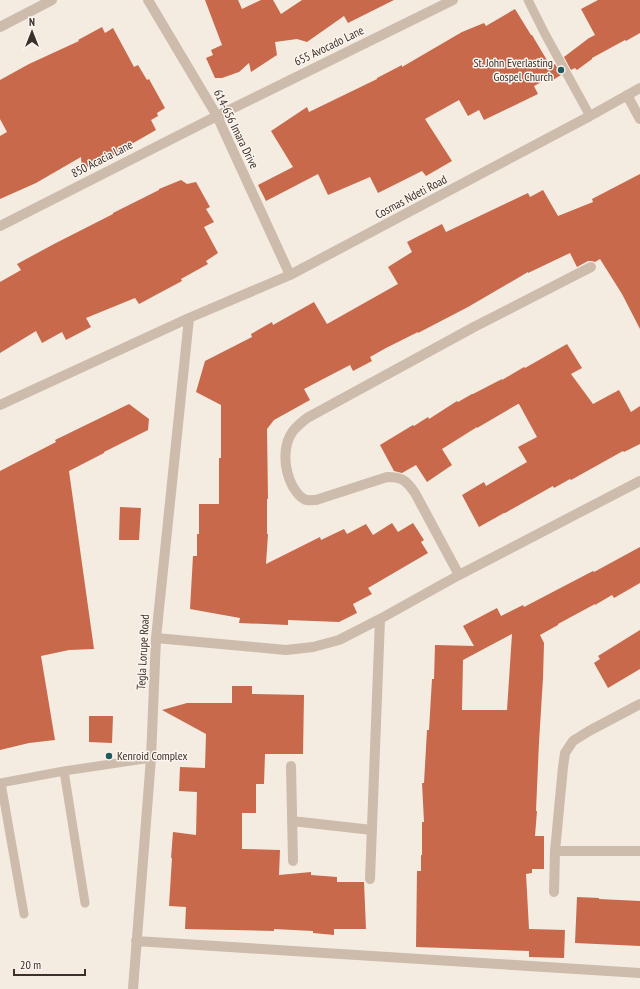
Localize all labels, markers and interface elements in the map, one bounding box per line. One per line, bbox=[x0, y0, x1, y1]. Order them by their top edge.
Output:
north arrow bbox=[12, 12, 52, 52]
text: N bbox=[29, 15, 35, 29]
street label: 655 Avocado Lane bbox=[292, 22, 366, 69]
place label: St. John Everlasting Gospel Church bbox=[473, 55, 553, 84]
marker: St. John Everlasting Gospel Church bbox=[556, 65, 566, 75]
street label: 614-656 Imara Drive bbox=[211, 87, 262, 171]
street label: 850 Acacia Lane bbox=[68, 137, 135, 180]
street label: Cosmas Ndeti Road bbox=[372, 171, 449, 222]
street label: Tegla Lorupe Road bbox=[133, 614, 152, 690]
place label: Kenroid Complex bbox=[117, 748, 187, 763]
marker: Kenroid Complex bbox=[104, 751, 114, 761]
scale bar bbox=[14, 951, 85, 977]
text: 20 m bbox=[20, 957, 41, 972]

